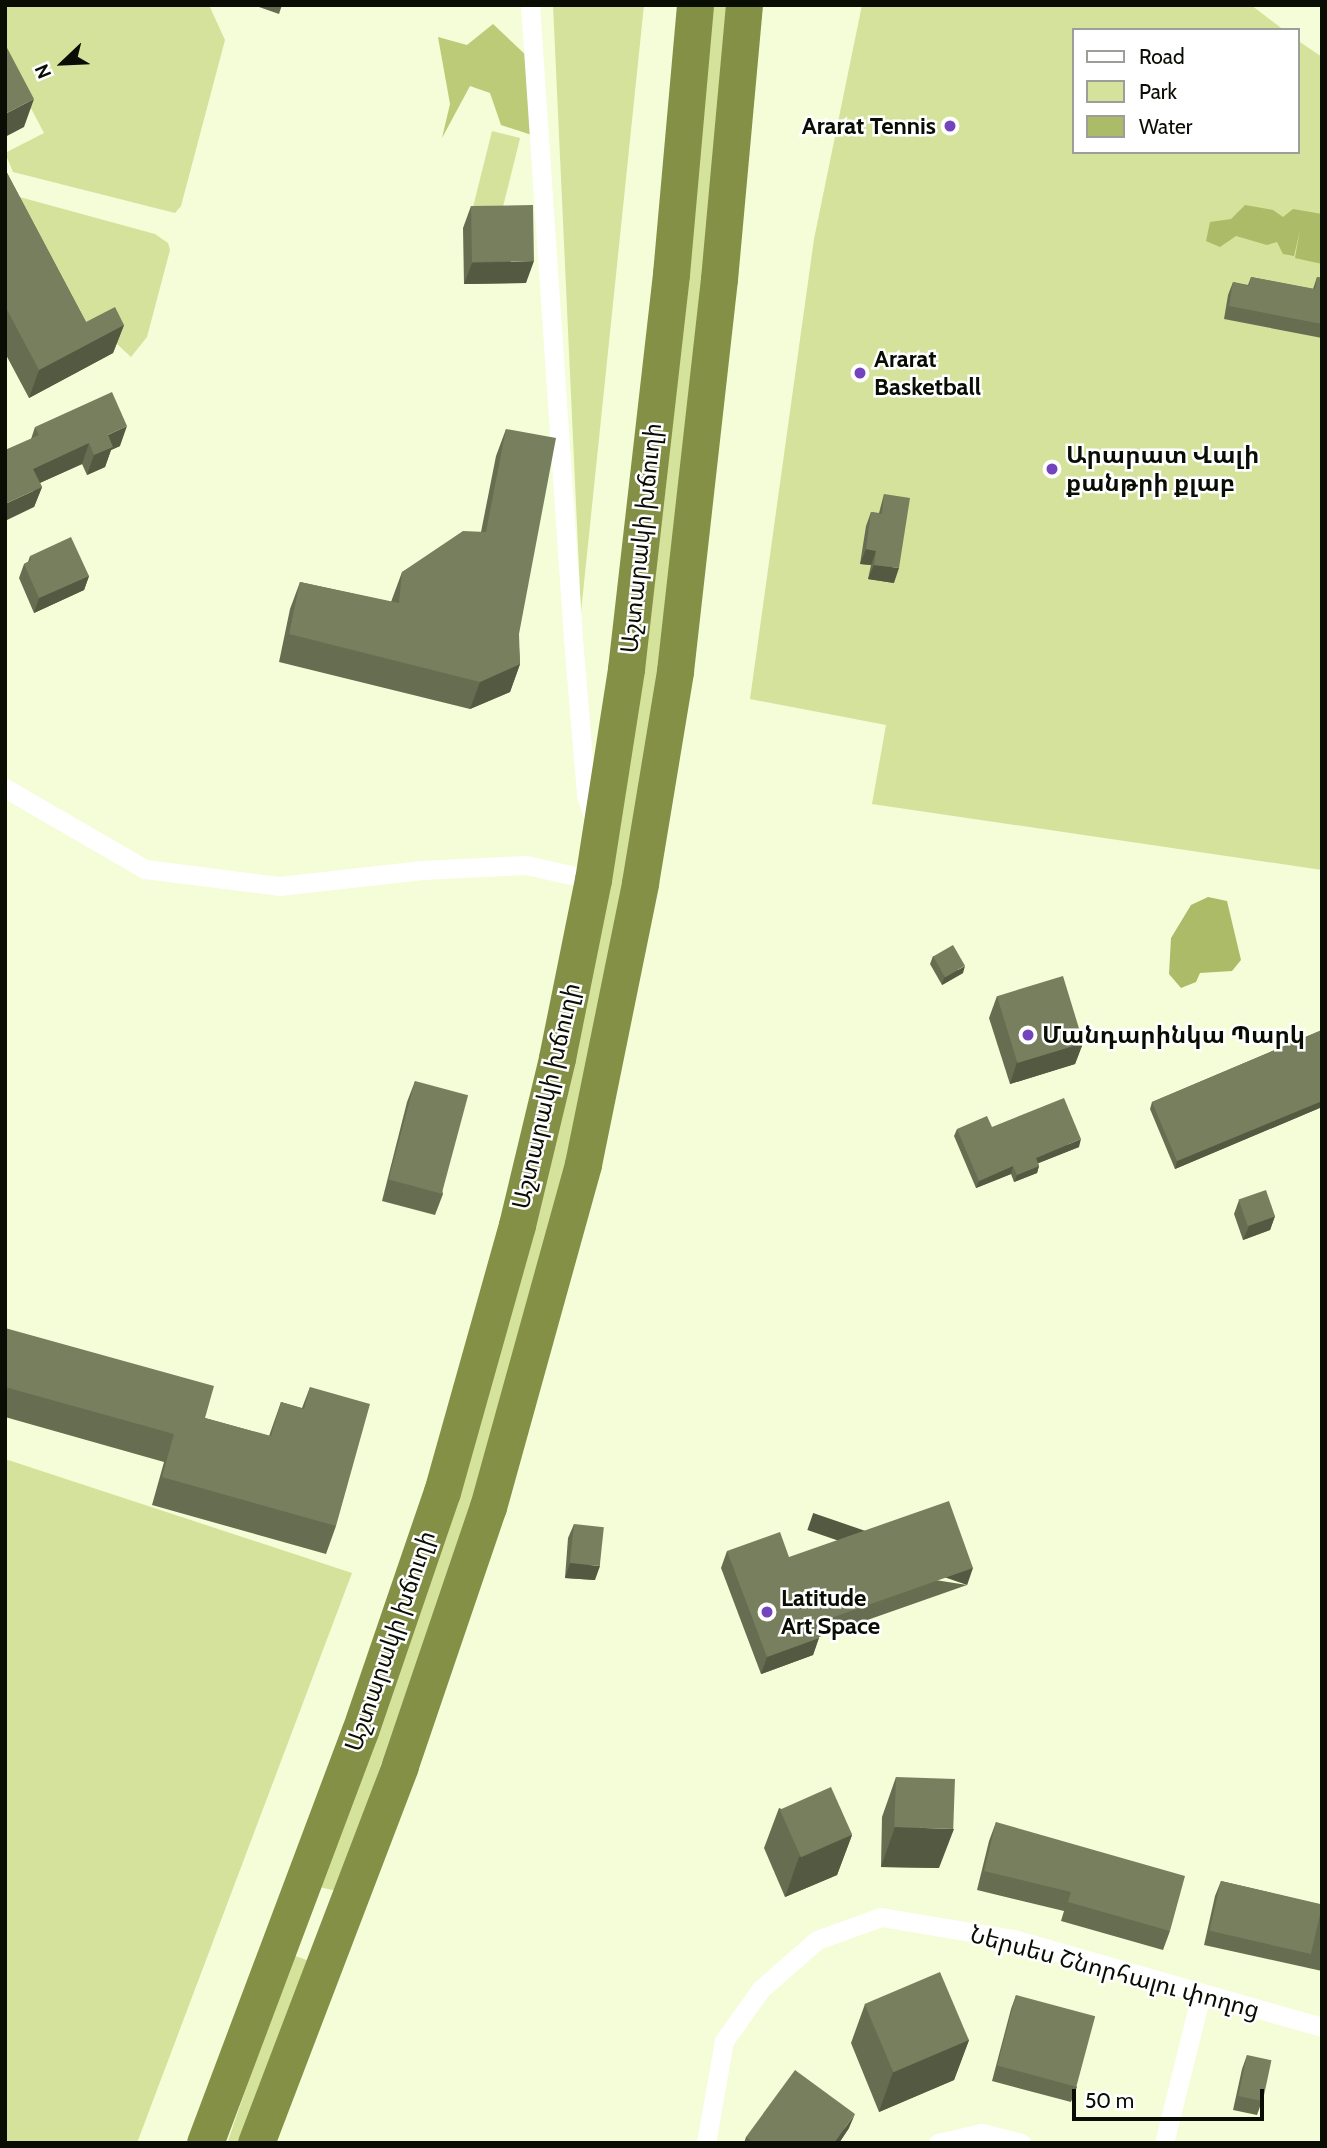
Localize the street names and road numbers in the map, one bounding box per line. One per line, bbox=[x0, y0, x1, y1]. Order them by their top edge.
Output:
street label: Աշտարակի խճուղի bbox=[615, 421, 667, 655]
street label: Աշտարակի խճուղի bbox=[506, 980, 586, 1212]
street label: Աշտարակի խճուղի bbox=[339, 1527, 441, 1755]
street label: Ներսես Շնորհալու փողոց bbox=[967, 1919, 1263, 2025]

